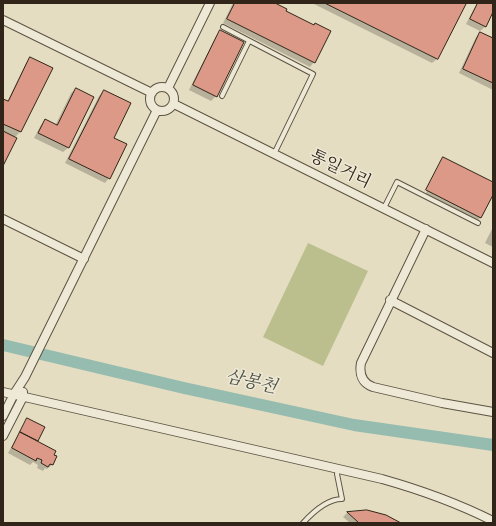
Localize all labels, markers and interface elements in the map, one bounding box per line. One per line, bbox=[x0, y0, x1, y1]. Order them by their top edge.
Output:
street label: 통일거리 bbox=[306, 146, 374, 194]
water label: 삼봉천 bbox=[223, 367, 279, 399]

